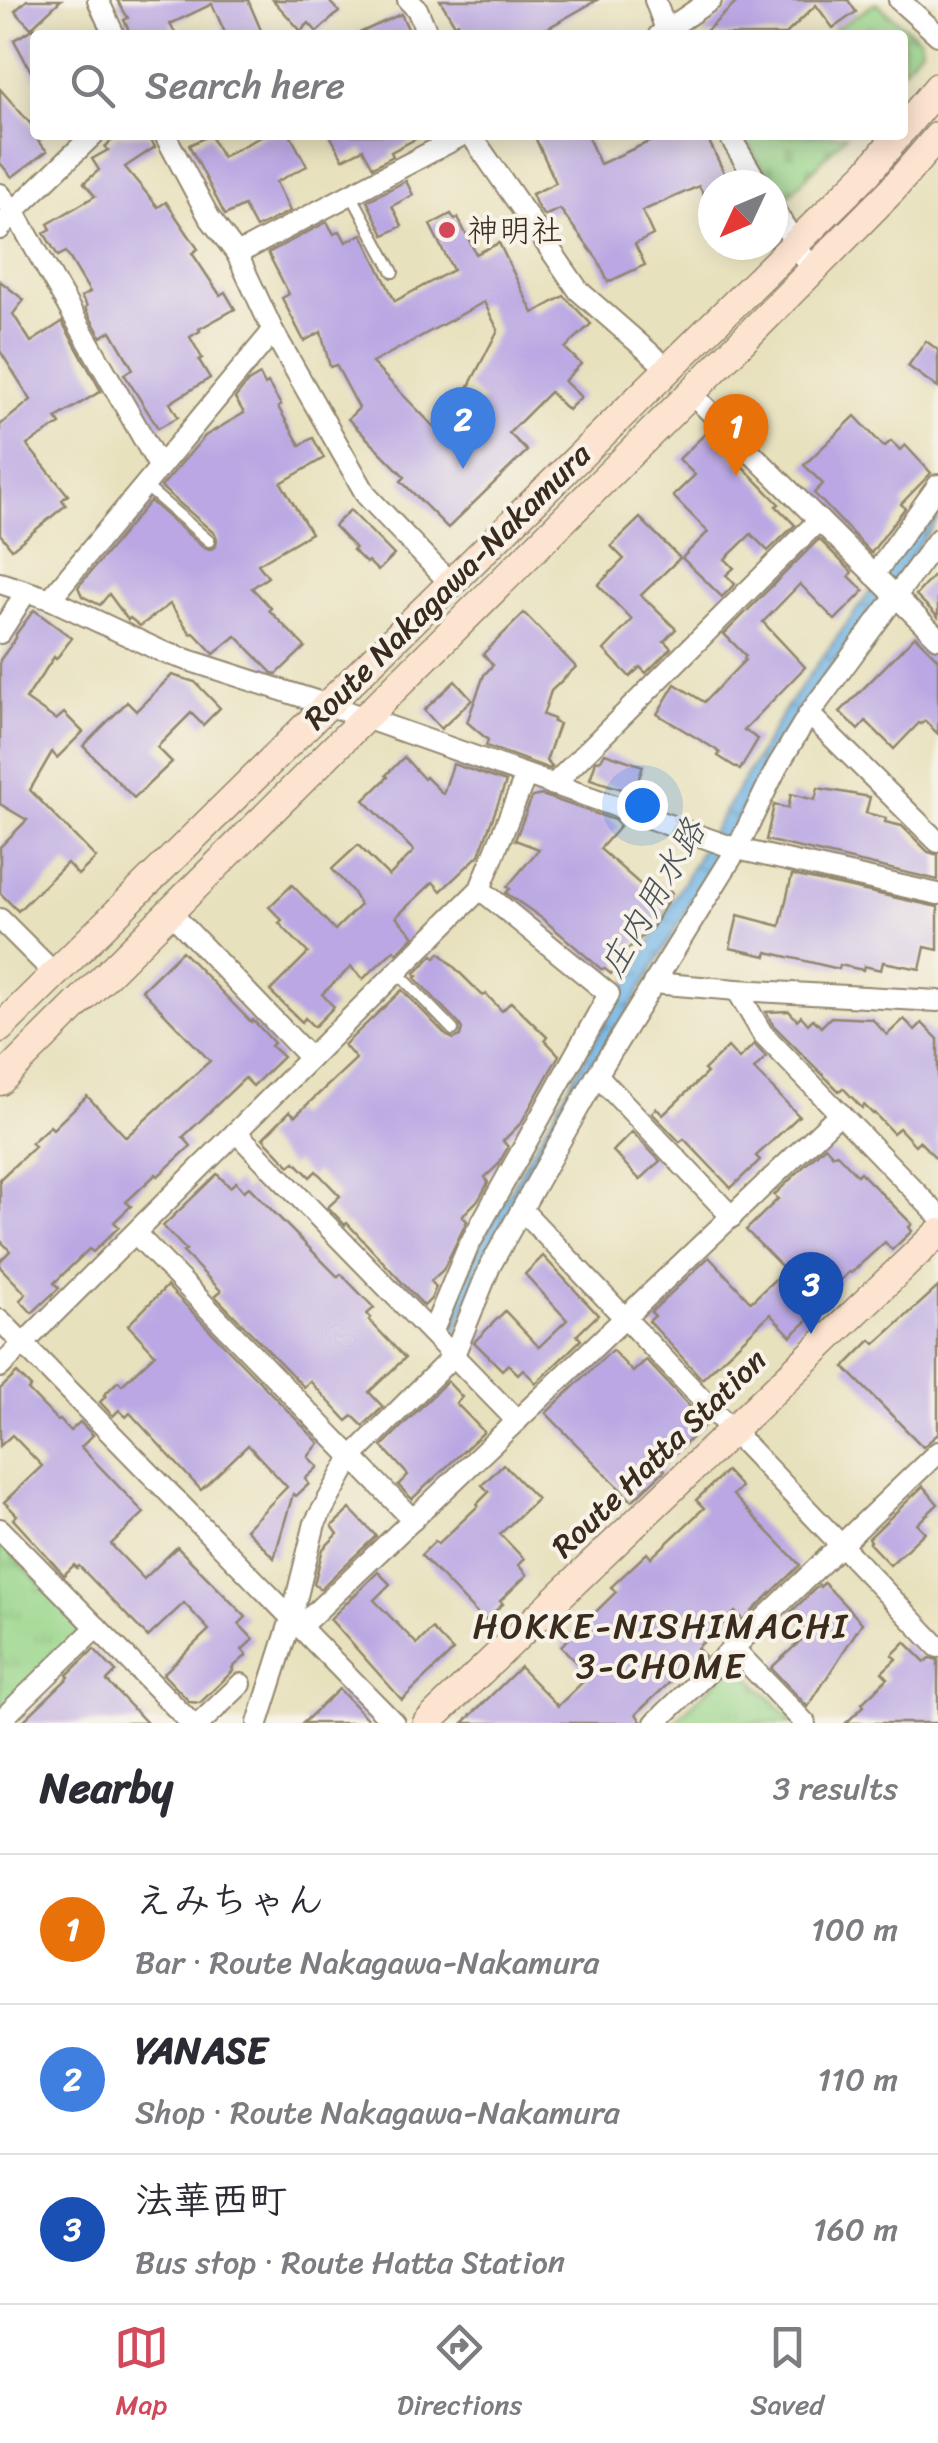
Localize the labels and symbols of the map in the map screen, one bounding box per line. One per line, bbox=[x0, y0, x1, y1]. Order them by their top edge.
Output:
north arrow bbox=[698, 170, 788, 260]
place label: 神明社 bbox=[467, 202, 563, 259]
marker: 神明社 bbox=[436, 219, 458, 241]
pin: 2 bbox=[430, 386, 496, 469]
pin: 1 bbox=[704, 394, 768, 476]
street label: Route Nakagawa-Nakamura bbox=[289, 428, 606, 744]
your location bbox=[617, 780, 668, 831]
water label: 庄内用水路 bbox=[581, 805, 724, 989]
pin: 3 bbox=[778, 1252, 844, 1334]
street label: Route Hatta Station bbox=[538, 1334, 781, 1572]
district label: HOKKE-NISHIMACHI 3-CHOME bbox=[473, 1595, 849, 1697]

